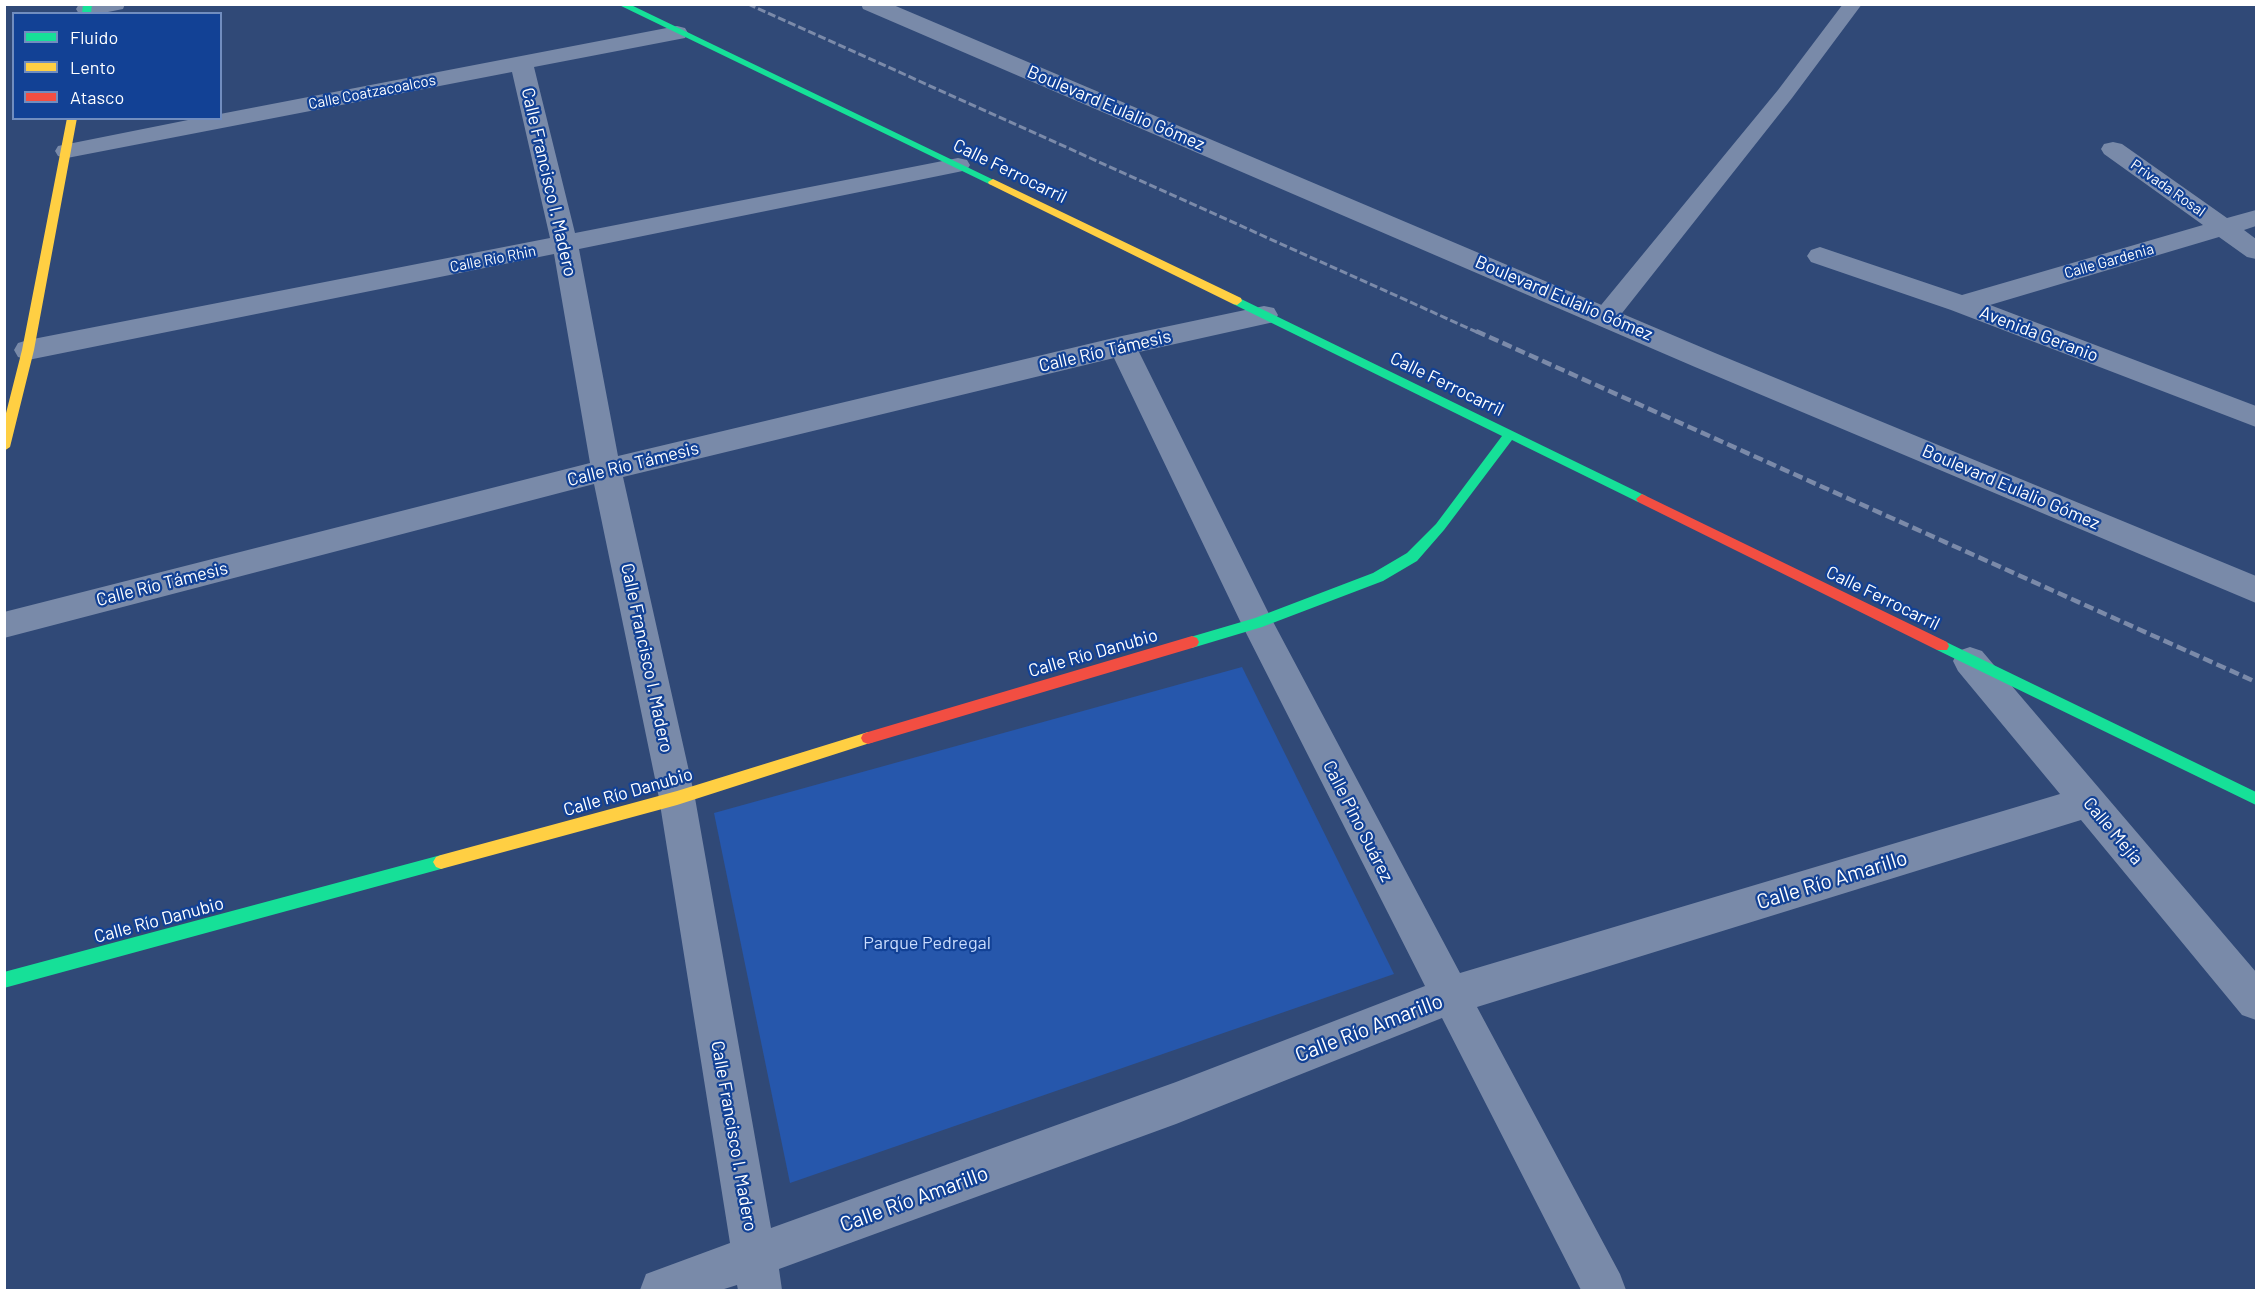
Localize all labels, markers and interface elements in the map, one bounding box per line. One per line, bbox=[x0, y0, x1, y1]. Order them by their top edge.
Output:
legend bbox=[12, 12, 222, 120]
text: Fluido bbox=[70, 26, 118, 48]
text: Lento bbox=[70, 56, 116, 78]
street label: Boulevard Eulalio Gómez bbox=[1024, 61, 1208, 155]
street label: Calle Coatzacoalcos bbox=[307, 71, 437, 113]
street label: Calle Francisco I. Madero bbox=[517, 85, 581, 279]
text: Atasco bbox=[70, 86, 124, 108]
street label: Calle Ferrocarril bbox=[950, 134, 1070, 208]
street label: Privada Rosal bbox=[2127, 156, 2209, 220]
street label: Calle Gardenia bbox=[2062, 240, 2156, 282]
street label: Calle Río Rhin bbox=[448, 242, 538, 276]
street label: Boulevard Eulalio Gómez bbox=[1472, 251, 1656, 345]
street label: Avenida Geranio bbox=[1976, 301, 2102, 367]
street label: Calle Río Támesis bbox=[1037, 325, 1173, 377]
street label: Calle Ferrocarril bbox=[1387, 347, 1507, 421]
street label: Calle Río Támesis bbox=[565, 437, 701, 491]
street label: Boulevard Eulalio Gómez bbox=[1919, 440, 2103, 534]
street label: Calle Río Támesis bbox=[94, 557, 230, 611]
street label: Calle Francisco I. Madero bbox=[616, 561, 678, 755]
street label: Calle Ferrocarril bbox=[1823, 561, 1943, 635]
street label: Calle Río Danubio bbox=[1026, 624, 1160, 682]
street label: Calle Pino Suárez bbox=[1318, 757, 1398, 885]
street label: Calle Río Danubio bbox=[561, 763, 695, 821]
street label: Calle Mejía bbox=[2079, 793, 2147, 869]
street label: Calle Río Amarillo bbox=[1754, 845, 1910, 915]
street label: Calle Río Danubio bbox=[92, 892, 226, 948]
park label: Parque Pedregal bbox=[863, 932, 991, 954]
street label: Calle Río Amarillo bbox=[1292, 988, 1446, 1068]
street label: Calle Francisco I. Madero bbox=[707, 1039, 761, 1233]
street label: Calle Río Amarillo bbox=[836, 1160, 992, 1238]

